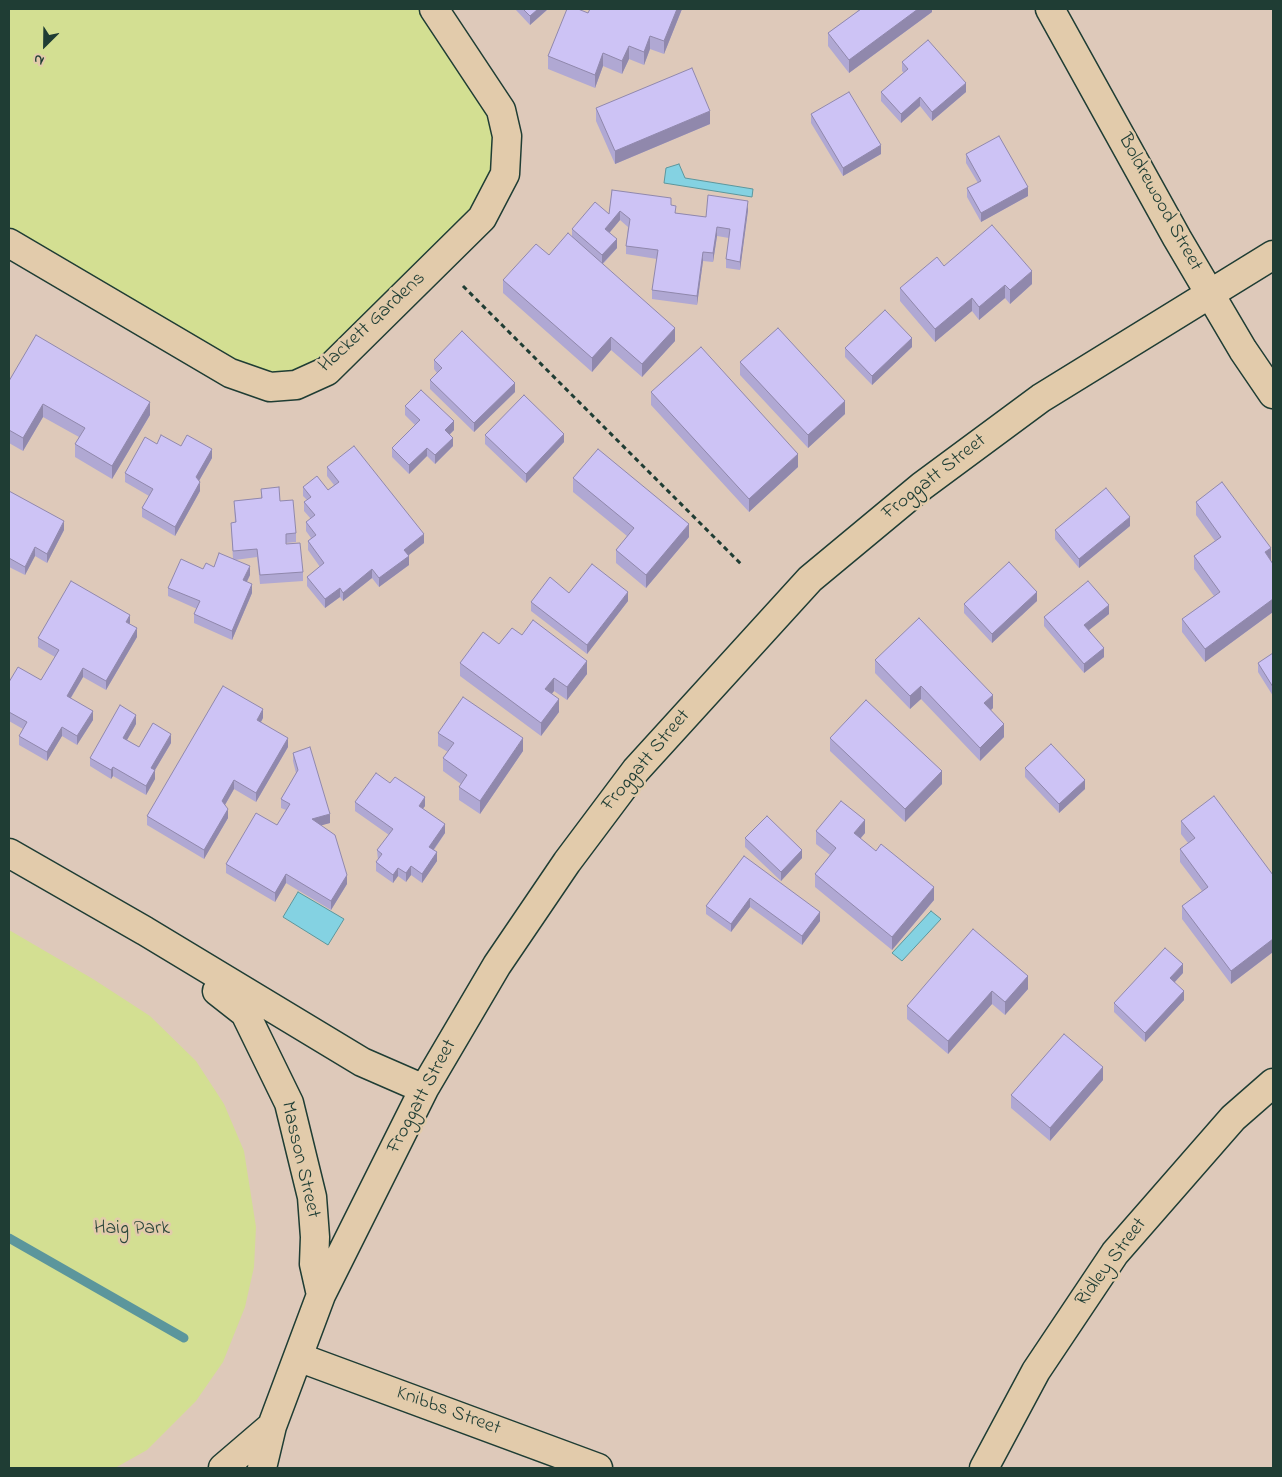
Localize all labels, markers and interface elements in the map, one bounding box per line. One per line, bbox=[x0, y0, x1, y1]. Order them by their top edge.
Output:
north arrow bbox=[20, 20, 70, 70]
text: N bbox=[30, 48, 47, 71]
street label: Boldrewood Street bbox=[1111, 130, 1207, 276]
street label: Hackett Gardens bbox=[315, 267, 431, 379]
street label: Froggatt Street bbox=[878, 430, 992, 526]
street label: Froggatt Street bbox=[597, 705, 697, 817]
street label: Froggatt Street bbox=[383, 1036, 463, 1158]
street label: Masson Street bbox=[274, 1099, 324, 1221]
street label: Ridley Street bbox=[1071, 1214, 1153, 1312]
park label: Haig Park bbox=[94, 1218, 170, 1242]
street label: Knibbs Street bbox=[393, 1382, 503, 1442]

